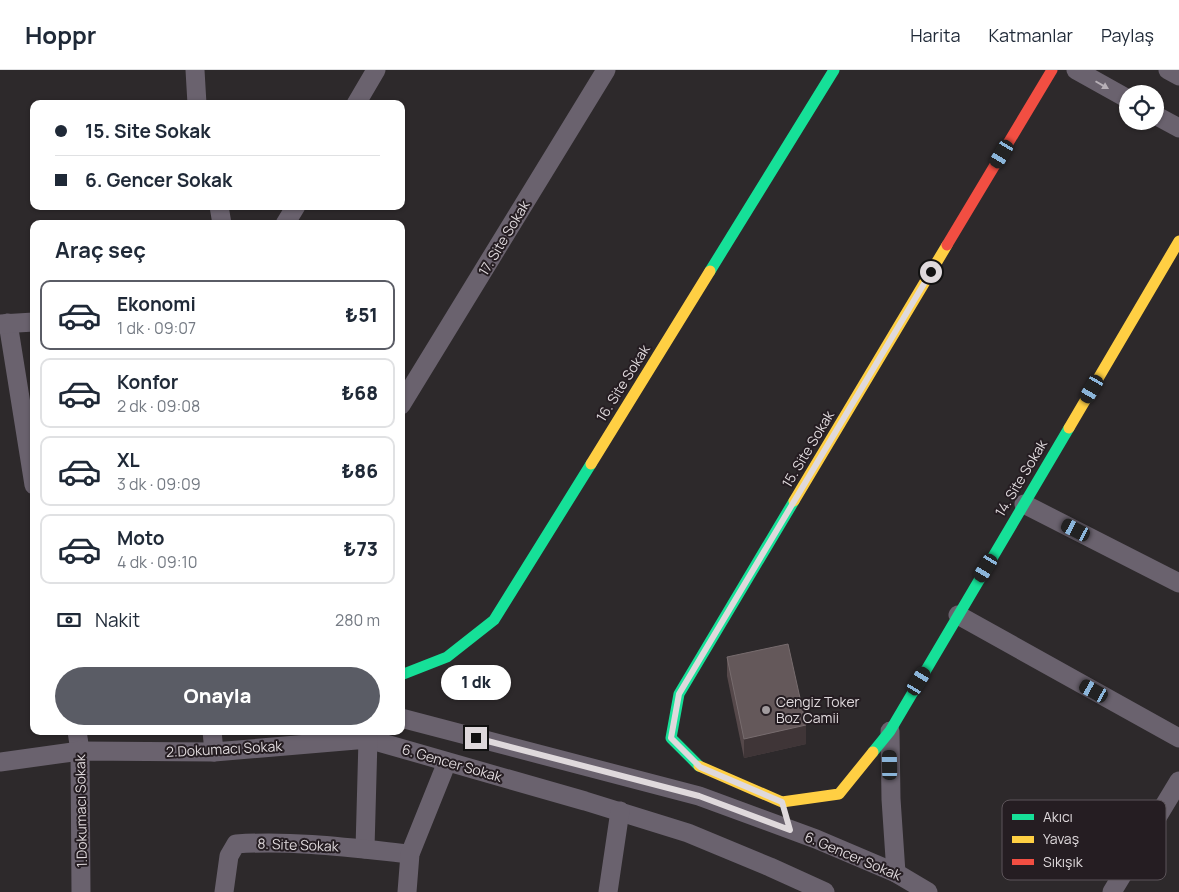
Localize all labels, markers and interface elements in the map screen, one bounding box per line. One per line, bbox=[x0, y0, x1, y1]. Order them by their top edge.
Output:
text: Hoppr bbox=[25, 18, 96, 51]
text: Harita bbox=[910, 23, 960, 47]
text: Katmanlar bbox=[988, 23, 1073, 47]
text: Paylaş bbox=[1101, 23, 1154, 47]
one-way arrow bbox=[1095, 80, 1109, 89]
map controls bbox=[1119, 85, 1164, 130]
button: locate bbox=[1119, 85, 1164, 130]
text: 15. Site Sokak bbox=[85, 118, 210, 144]
car bbox=[987, 137, 1016, 171]
text: 6. Gencer Sokak bbox=[85, 167, 232, 193]
street label: 17. Site Sokak bbox=[474, 196, 534, 279]
text: Araç seç bbox=[55, 235, 146, 265]
route start bbox=[920, 261, 942, 283]
text: Ekonomi bbox=[117, 291, 196, 317]
icon: car bbox=[57, 293, 102, 338]
text: ₺51 bbox=[345, 302, 378, 328]
text: 1 dk · 09:07 bbox=[117, 317, 196, 339]
street label: 16. Site Sokak bbox=[591, 340, 654, 425]
text: Konfor bbox=[117, 369, 178, 395]
icon: car bbox=[57, 371, 102, 416]
car bbox=[1078, 372, 1105, 406]
text: ₺68 bbox=[341, 380, 378, 406]
text: 2 dk · 09:08 bbox=[117, 395, 200, 417]
street label: 15. Site Sokak bbox=[777, 406, 839, 491]
street label: 14. Site Sokak bbox=[990, 435, 1052, 520]
text: XL bbox=[117, 447, 140, 473]
icon: car bbox=[57, 449, 102, 494]
text: ₺86 bbox=[341, 458, 378, 484]
text: 3 dk · 09:09 bbox=[117, 473, 201, 495]
car bbox=[1059, 517, 1092, 543]
text: Moto bbox=[117, 525, 164, 551]
icon: car bbox=[57, 527, 102, 572]
text: ₺73 bbox=[344, 536, 378, 562]
text: 4 dk · 09:10 bbox=[117, 551, 198, 573]
car bbox=[971, 551, 1000, 585]
icon: cash bbox=[55, 606, 83, 634]
text: Nakit bbox=[95, 607, 140, 633]
text: 280 m bbox=[335, 609, 380, 631]
car bbox=[904, 664, 933, 698]
callout: 1 dk bbox=[441, 666, 511, 700]
button: Onayla bbox=[55, 667, 380, 725]
text: 1 dk bbox=[461, 671, 491, 693]
car bbox=[1077, 677, 1110, 705]
place label: Cengiz Toker Boz Camii bbox=[776, 692, 860, 727]
marker: Cengiz Toker Boz Camii bbox=[760, 704, 772, 716]
route end bbox=[465, 727, 487, 749]
street label: 2.Dokumacı Sokak bbox=[165, 736, 284, 761]
street label: 6. Gencer Sokak bbox=[400, 739, 505, 786]
car bbox=[882, 750, 897, 780]
street label: 1.Dokumacı Sokak bbox=[70, 753, 91, 868]
legend bbox=[1002, 800, 1166, 880]
text: Akıcı bbox=[1043, 807, 1073, 826]
street label: 6. Gencer Sokak bbox=[802, 827, 905, 885]
text: Yavaş bbox=[1043, 829, 1079, 848]
street label: 8. Site Sokak bbox=[257, 834, 340, 855]
text: Sıkışık bbox=[1043, 852, 1084, 871]

